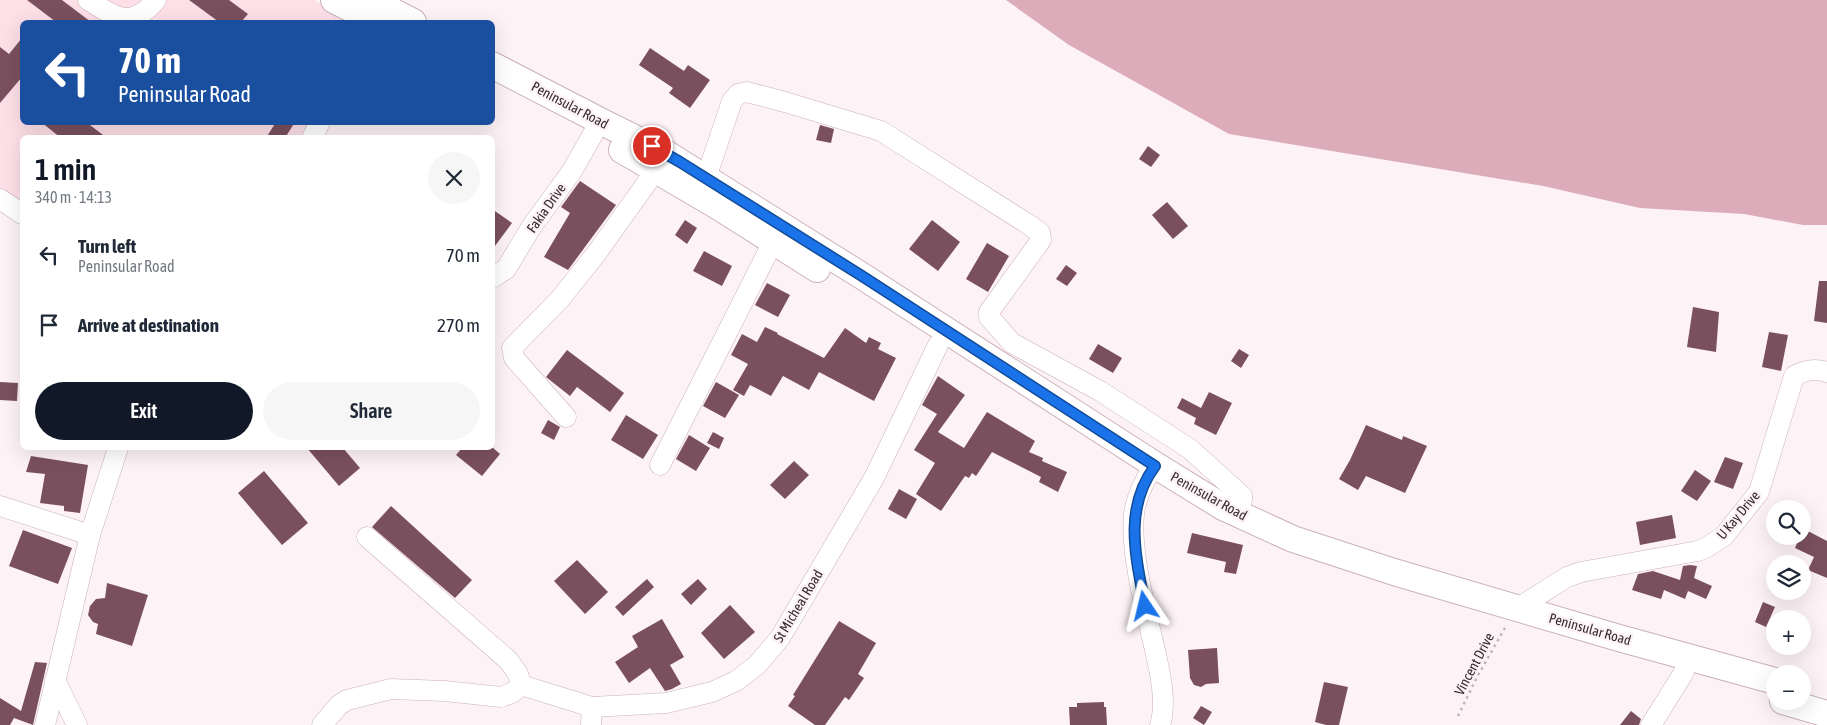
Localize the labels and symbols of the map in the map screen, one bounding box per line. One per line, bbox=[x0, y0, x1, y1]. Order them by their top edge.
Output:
street label: Peninsular Road bbox=[529, 78, 611, 132]
pin bbox=[631, 125, 673, 167]
street label: Fakia Drive bbox=[523, 180, 569, 236]
street label: Peninsular Road bbox=[1168, 469, 1250, 523]
street label: U Kay Drive bbox=[1713, 488, 1763, 542]
street label: St Micheal Road bbox=[770, 567, 826, 645]
position arrow bbox=[1118, 579, 1170, 631]
street label: Peninsular Road bbox=[1547, 610, 1633, 648]
street label: Vincent Drive bbox=[1451, 630, 1497, 698]

